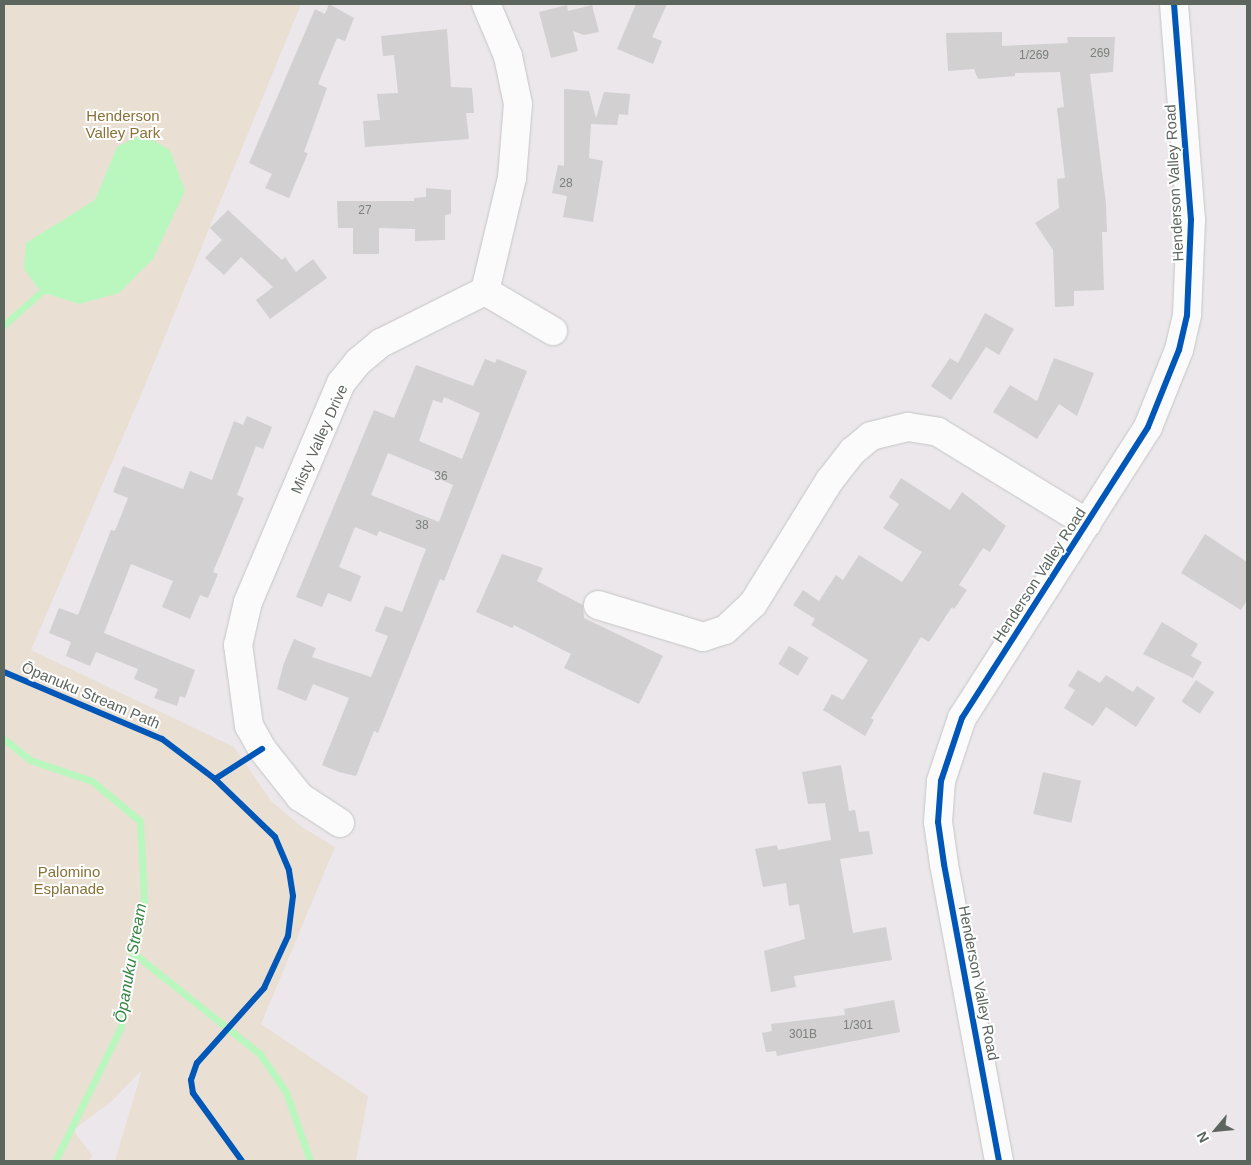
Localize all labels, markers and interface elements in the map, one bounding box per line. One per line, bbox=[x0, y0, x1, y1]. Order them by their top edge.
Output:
house number: 269 bbox=[1090, 47, 1110, 61]
house number: 1/269 bbox=[1019, 49, 1049, 63]
street label: Henderson Valley Road bbox=[1161, 104, 1187, 262]
park label: Henderson Valley Park bbox=[86, 106, 160, 141]
house number: 28 bbox=[559, 177, 573, 191]
house number: 27 bbox=[358, 204, 372, 218]
street label: Misty Valley Drive bbox=[287, 381, 351, 497]
house number: 36 bbox=[434, 470, 448, 484]
street label: Henderson Valley Road bbox=[989, 504, 1089, 646]
house number: 38 bbox=[415, 519, 429, 533]
street label: Ōpanuku Stream Path bbox=[19, 658, 163, 732]
park label: Palomino Esplanade bbox=[34, 862, 104, 897]
water label: Ōpanuku Stream bbox=[111, 902, 151, 1024]
street label: Henderson Valley Road bbox=[955, 904, 1003, 1062]
house number: 1/301 bbox=[843, 1019, 873, 1033]
house number: 301B bbox=[789, 1028, 817, 1042]
north arrow bbox=[1191, 1105, 1241, 1155]
text: N bbox=[1193, 1129, 1212, 1145]

